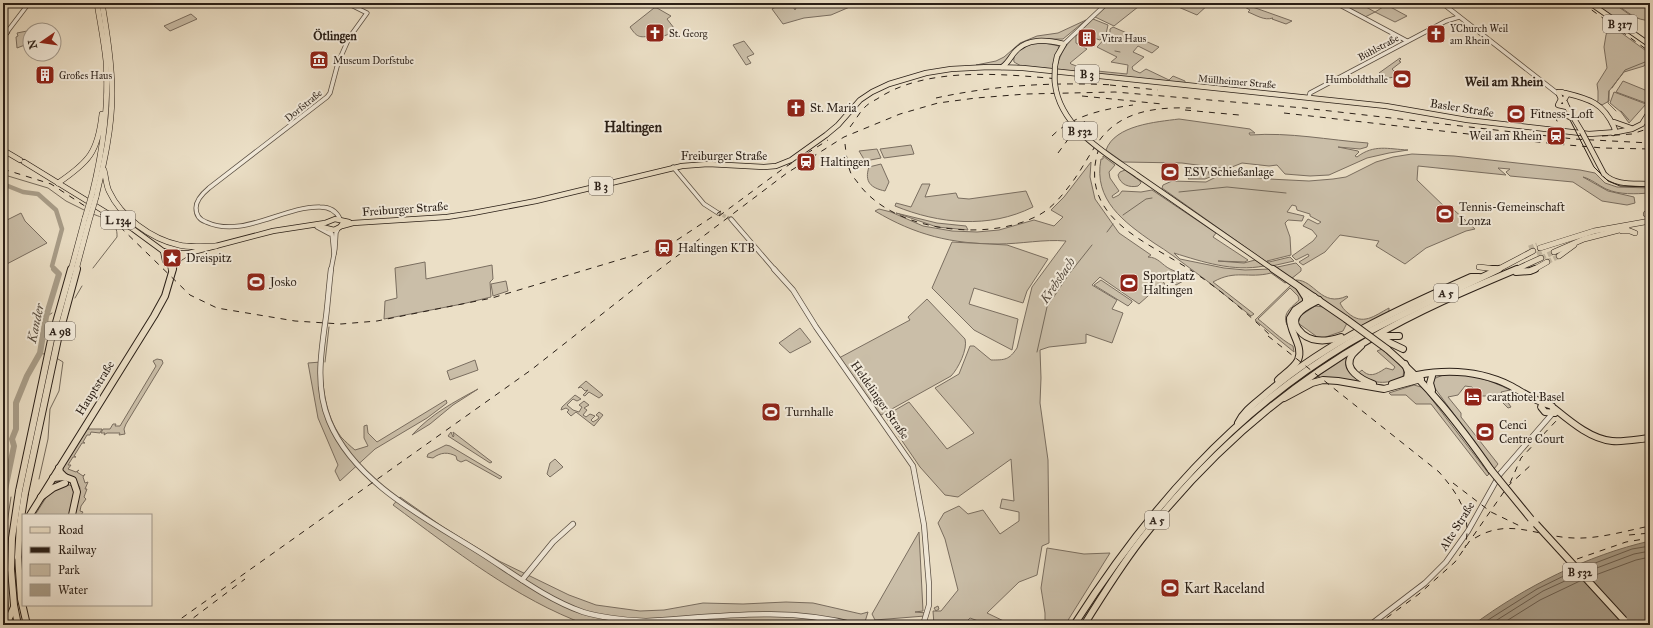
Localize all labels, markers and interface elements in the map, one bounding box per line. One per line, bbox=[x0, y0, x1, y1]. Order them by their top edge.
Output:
road number: B 317 bbox=[1603, 15, 1637, 33]
north arrow bbox=[22, 22, 62, 62]
church icon: St. Georg bbox=[644, 22, 666, 44]
church icon: YChurch Weil am Rhein bbox=[1425, 23, 1447, 45]
place label: YChurch Weil am Rhein bbox=[1450, 23, 1508, 47]
building icon: Vitra Haus bbox=[1076, 27, 1098, 49]
district label: Ötlingen bbox=[313, 28, 357, 44]
place label: St. Georg bbox=[669, 28, 708, 40]
street label: Bühlstraße bbox=[1356, 32, 1401, 64]
place label: Vitra Haus bbox=[1100, 33, 1147, 45]
text: N bbox=[25, 37, 40, 50]
museum icon: Museum Dorfstube bbox=[308, 49, 330, 71]
place label: Museum Dorfstube bbox=[333, 55, 414, 67]
building icon: Großes Haus bbox=[34, 64, 56, 86]
road number: B 3 bbox=[1075, 65, 1099, 83]
sports icon: Humboldthalle bbox=[1391, 68, 1413, 90]
place label: Großes Haus bbox=[59, 70, 112, 82]
street label: Müllheimer Straße bbox=[1197, 73, 1277, 91]
place label: Humboldthalle bbox=[1325, 74, 1388, 86]
district label: Weil am Rhein bbox=[1465, 74, 1543, 90]
street label: Dorfstraße bbox=[283, 87, 325, 124]
street label: Basler Straße bbox=[1429, 96, 1495, 120]
church icon: St. Maria bbox=[785, 97, 807, 119]
place label: St. Maria bbox=[810, 101, 857, 115]
sports icon: Fitness-Loft bbox=[1505, 103, 1527, 125]
place label: Fitness-Loft bbox=[1530, 107, 1595, 121]
district label: Haltingen bbox=[604, 119, 662, 137]
road number: B 532 bbox=[1063, 122, 1097, 140]
station icon: Weil am Rhein bbox=[1545, 125, 1567, 147]
place label: Weil am Rhein bbox=[1469, 129, 1543, 143]
street label: Freiburger Straße bbox=[681, 149, 767, 164]
station icon: Haltingen bbox=[795, 151, 817, 173]
place label: Haltingen bbox=[820, 155, 870, 170]
sports icon: ESV Schießanlage bbox=[1159, 161, 1181, 183]
place label: ESV Schießanlage bbox=[1184, 165, 1274, 180]
road number: B 3 bbox=[589, 177, 613, 195]
street label: Freiburger Straße bbox=[361, 199, 449, 220]
place label: Tennis-Gemeinschaft Lonza bbox=[1459, 200, 1566, 228]
sports icon: Tennis-Gemeinschaft Lonza bbox=[1434, 203, 1456, 225]
road number: L 134 bbox=[101, 211, 135, 229]
station icon: Haltingen KTB bbox=[653, 237, 675, 259]
place label: Haltingen KTB bbox=[678, 241, 755, 256]
place icon: Dreispitz bbox=[161, 247, 183, 269]
place label: Dreispitz bbox=[186, 251, 232, 265]
water label: Krebsbach bbox=[1036, 254, 1079, 307]
place label: Sportplatz Haltingen bbox=[1143, 269, 1195, 298]
sports icon: Josko bbox=[245, 271, 267, 293]
sports icon: Sportplatz Haltingen bbox=[1118, 272, 1140, 294]
place label: Josko bbox=[268, 275, 297, 290]
road number: A 5 bbox=[1434, 284, 1458, 302]
water label: Kander bbox=[24, 302, 48, 345]
road number: A 98 bbox=[45, 322, 75, 340]
street label: Hauptstraße bbox=[73, 358, 117, 418]
street label: Heldelinger Straße bbox=[847, 358, 912, 442]
hotel icon: carathotel Basel bbox=[1462, 386, 1484, 408]
place label: carathotel Basel bbox=[1487, 390, 1565, 404]
sports icon: Turnhalle bbox=[760, 401, 782, 423]
place label: Turnhalle bbox=[785, 405, 834, 419]
place label: Cenci Centre Court bbox=[1499, 418, 1565, 446]
sports icon: Cenci Centre Court bbox=[1474, 421, 1496, 443]
street label: Alte Straße bbox=[1436, 499, 1478, 554]
road number: A 5 bbox=[1145, 511, 1169, 529]
legend bbox=[22, 514, 152, 606]
text: Road bbox=[58, 523, 84, 537]
text: Railway bbox=[58, 543, 97, 557]
text: Park bbox=[58, 563, 80, 577]
road number: B 532 bbox=[1563, 563, 1597, 581]
sports icon: Kart Raceland bbox=[1159, 577, 1181, 599]
place label: Kart Raceland bbox=[1184, 580, 1265, 597]
text: Water bbox=[58, 583, 88, 597]

